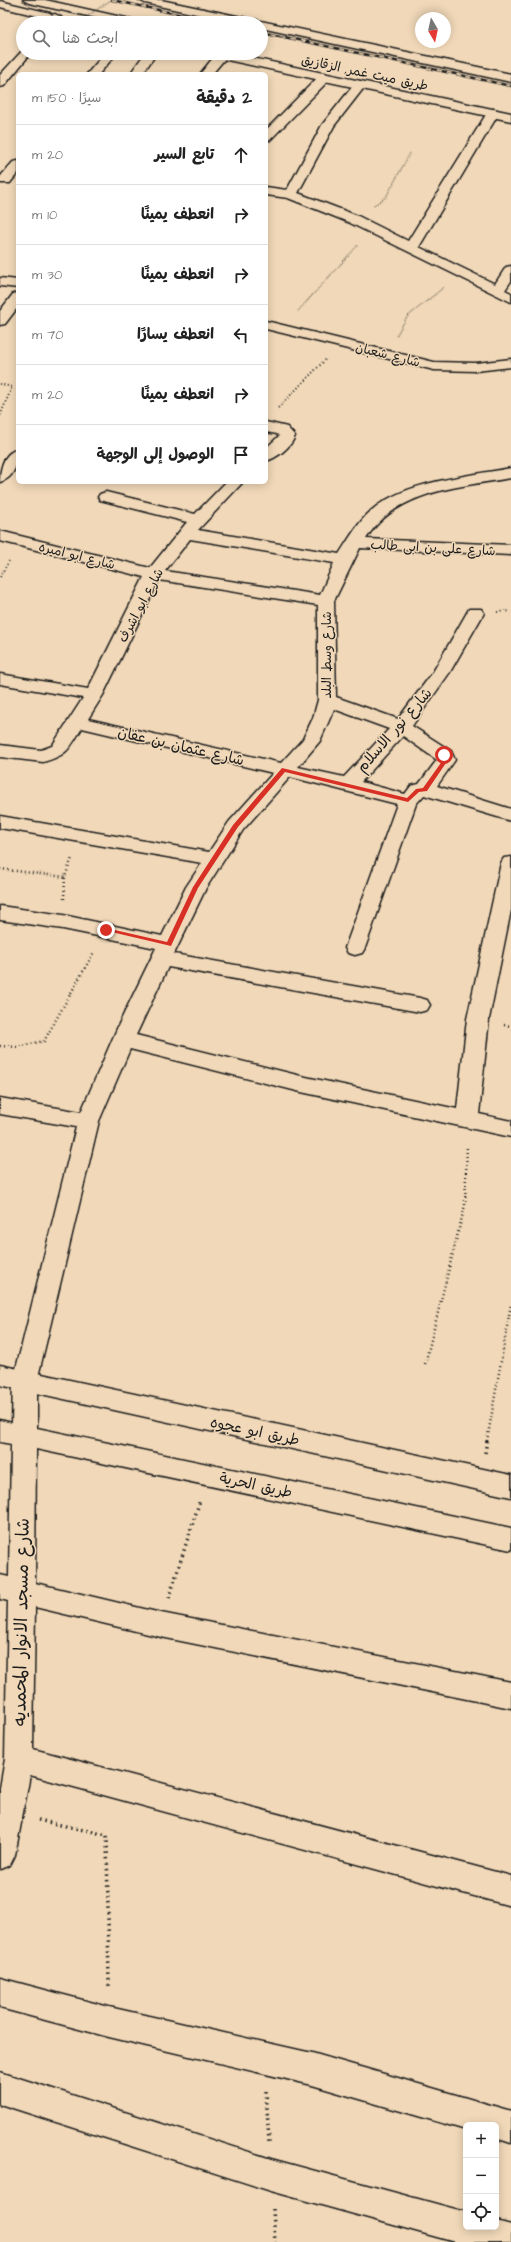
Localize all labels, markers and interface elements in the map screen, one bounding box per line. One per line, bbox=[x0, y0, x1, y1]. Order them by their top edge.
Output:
north arrow bbox=[415, 12, 451, 48]
search box bbox=[16, 16, 268, 60]
icon: search bbox=[30, 27, 52, 49]
text: ابحث هنا bbox=[62, 28, 118, 49]
street label: طريق ميت غمر, الزقازيق bbox=[300, 51, 430, 95]
text: 2 دقيقة bbox=[196, 86, 252, 110]
text: سيرًا · 150 m bbox=[32, 89, 101, 107]
text: تابع السير bbox=[155, 144, 214, 165]
icon: ahead bbox=[230, 144, 252, 166]
text: 20 m bbox=[32, 146, 63, 164]
text: انعطف يمينًا bbox=[141, 204, 214, 225]
icon: right bbox=[230, 204, 252, 226]
text: 10 m bbox=[32, 206, 57, 224]
text: انعطف يمينًا bbox=[141, 264, 214, 285]
icon: right bbox=[230, 264, 252, 286]
text: 30 m bbox=[32, 266, 62, 284]
text: انعطف يسارًا bbox=[137, 324, 214, 345]
icon: left bbox=[230, 324, 252, 346]
text: 70 m bbox=[32, 326, 64, 344]
street label: شارع شعبان bbox=[354, 338, 422, 372]
text: انعطف يمينًا bbox=[141, 384, 214, 405]
icon: right bbox=[230, 384, 252, 406]
text: 20 m bbox=[32, 386, 63, 404]
text: الوصول إلى الوجهة bbox=[97, 444, 214, 465]
icon: arrive bbox=[230, 444, 252, 466]
street label: شارع على بن ابى طالب bbox=[370, 536, 496, 560]
street label: شارع ابو اميره bbox=[37, 538, 117, 574]
street label: شارع ابو اشرف bbox=[114, 565, 168, 646]
street label: شارع وسط البلد bbox=[318, 612, 336, 698]
street label: شارع نور الاسلام bbox=[352, 683, 437, 777]
street label: شارع عثمان بن عفان bbox=[116, 722, 246, 771]
route start bbox=[435, 746, 453, 764]
route end bbox=[97, 921, 115, 939]
street label: طريق ابو عجوه bbox=[208, 1412, 301, 1451]
street label: طريق الحرية bbox=[217, 1468, 294, 1503]
street label: شارع مسجد الانوار المحمديه bbox=[7, 1518, 36, 1726]
map controls bbox=[463, 2122, 499, 2230]
button: + bbox=[463, 2122, 499, 2158]
button: − bbox=[463, 2158, 499, 2194]
button: locate bbox=[463, 2194, 499, 2230]

